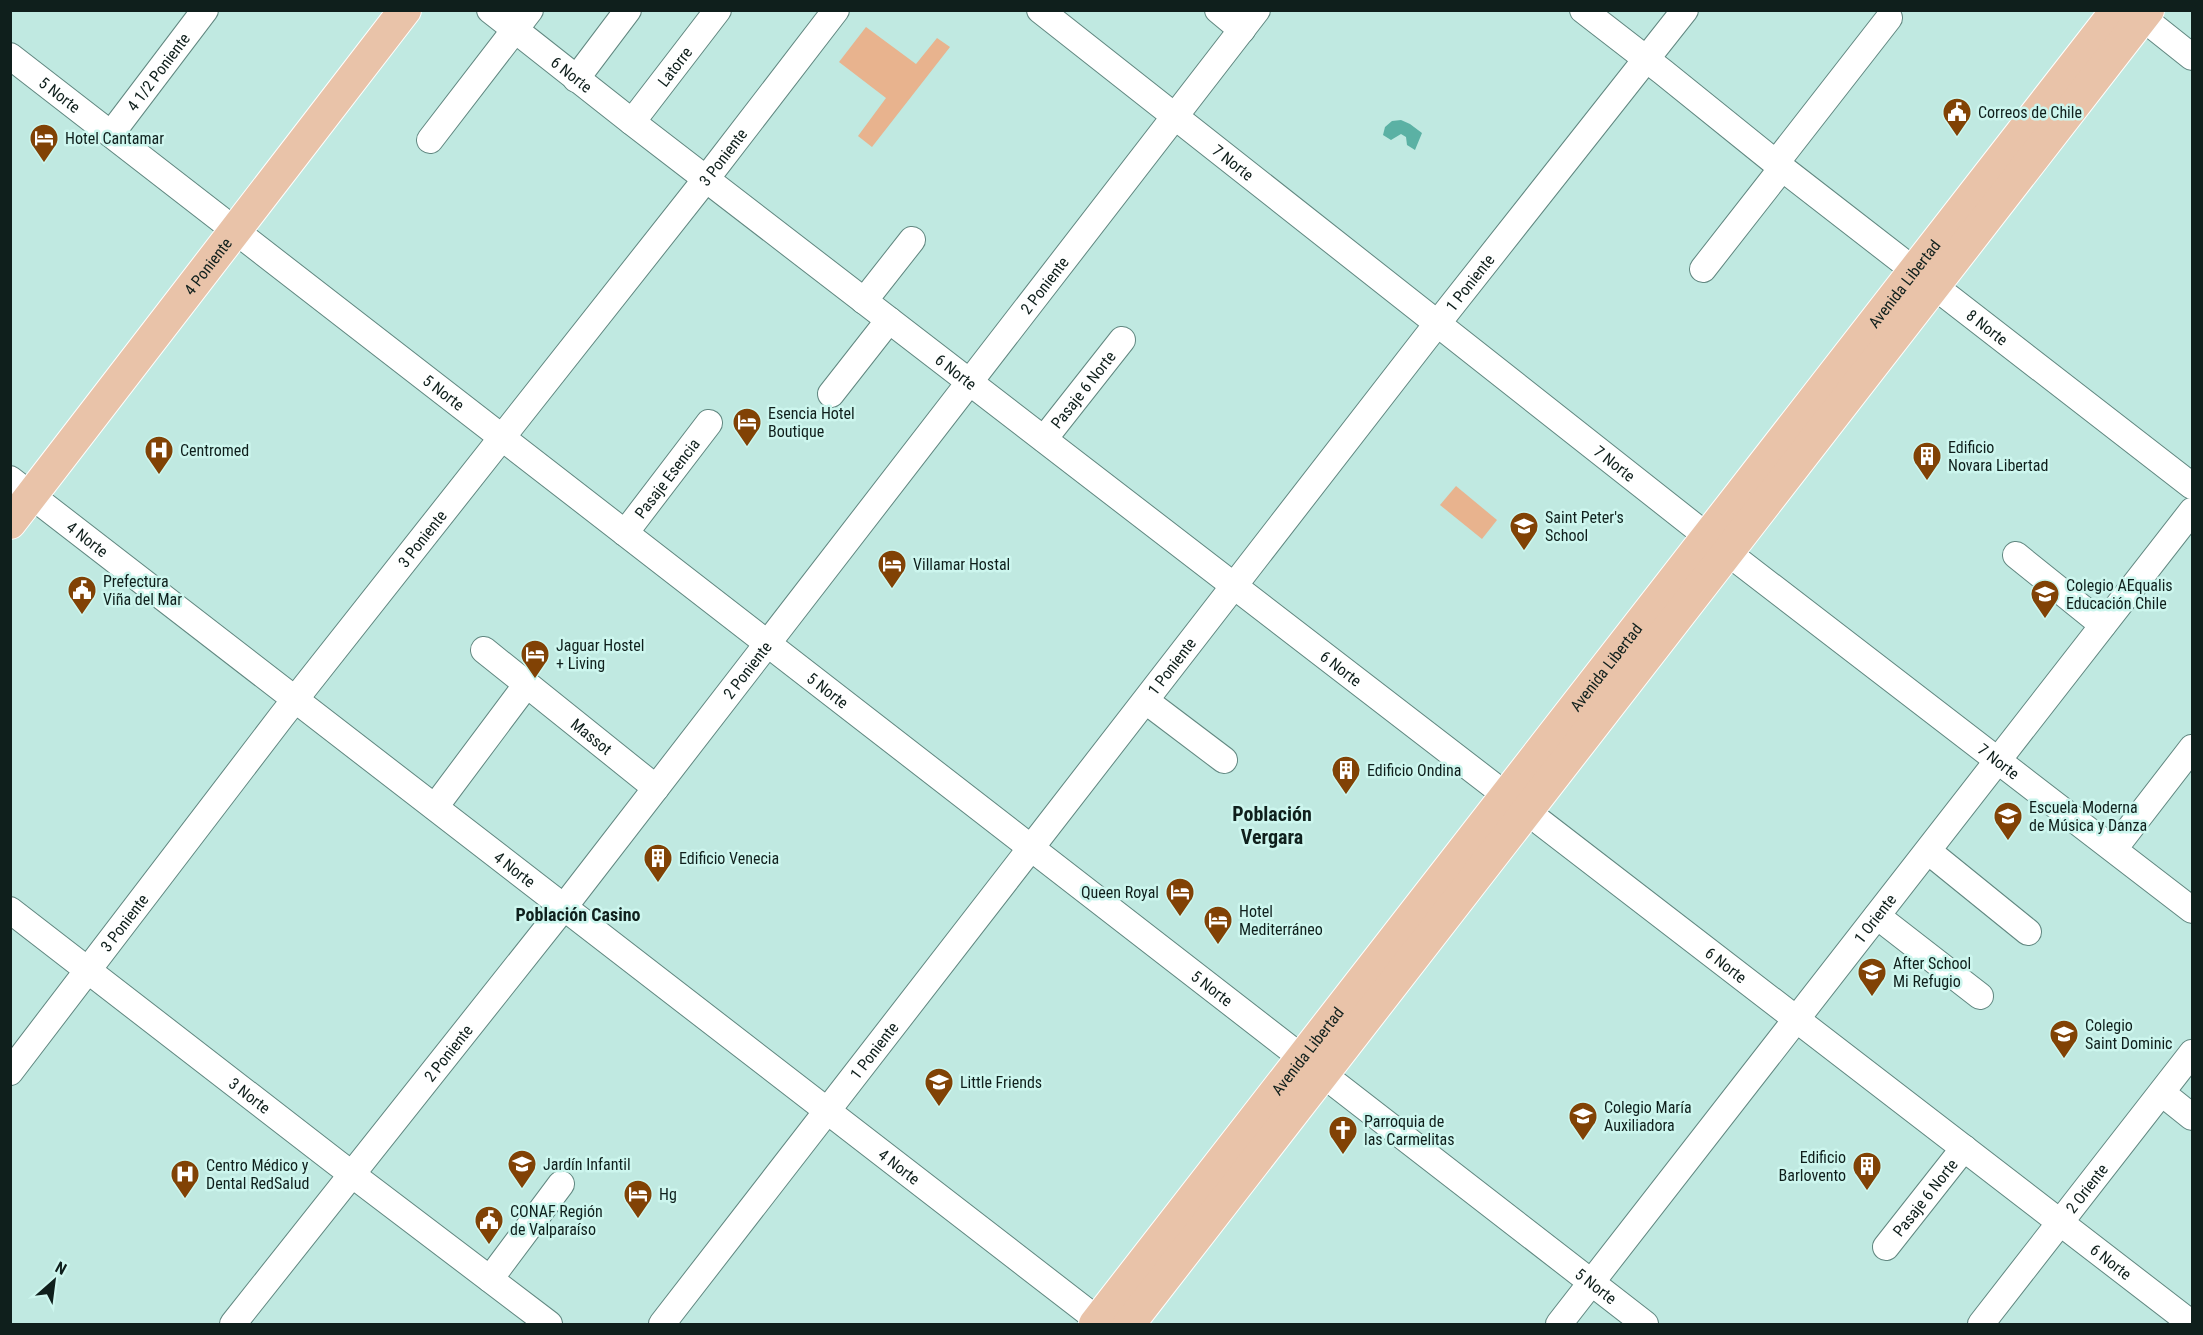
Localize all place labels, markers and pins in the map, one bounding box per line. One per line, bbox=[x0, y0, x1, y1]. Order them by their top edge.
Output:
public building icon: Correos de Chile bbox=[1941, 96, 1973, 138]
place label: Correos de Chile bbox=[1978, 103, 2082, 122]
hotel icon: Hotel Cantamar bbox=[28, 122, 60, 164]
place label: Hotel Cantamar bbox=[65, 129, 164, 148]
place label: Esencia Hotel Boutique bbox=[768, 404, 855, 441]
hotel icon: Esencia Hotel Boutique bbox=[731, 406, 763, 448]
hospital icon: Centromed bbox=[143, 434, 175, 476]
place label: Edificio Novara Libertad bbox=[1948, 438, 2048, 475]
building icon: Edificio Novara Libertad bbox=[1911, 440, 1943, 482]
place label: Centromed bbox=[180, 441, 249, 460]
place label: Saint Peter's School bbox=[1545, 508, 1624, 545]
school or university icon: Saint Peter's School bbox=[1508, 510, 1540, 552]
hotel icon: Villamar Hostal bbox=[876, 548, 908, 590]
place label: Villamar Hostal bbox=[913, 555, 1010, 574]
place label: Prefectura Viña del Mar bbox=[103, 572, 182, 609]
public building icon: Prefectura Viña del Mar bbox=[66, 574, 98, 616]
place label: Colegio AEqualis Educación Chile bbox=[2066, 576, 2173, 613]
school or university icon: Colegio AEqualis Educación Chile bbox=[2029, 578, 2061, 620]
place label: Jaguar Hostel + Living bbox=[556, 636, 644, 673]
hotel icon: Jaguar Hostel + Living bbox=[519, 638, 551, 680]
building icon: Edificio Ondina bbox=[1330, 754, 1362, 796]
place label: Edificio Ondina bbox=[1367, 761, 1461, 780]
place label: Escuela Moderna de Música y Danza bbox=[2029, 798, 2147, 835]
school or university icon: Escuela Moderna de Música y Danza bbox=[1992, 800, 2024, 842]
building icon: Edificio Venecia bbox=[642, 842, 674, 884]
place label: Edificio Venecia bbox=[679, 849, 779, 868]
hotel icon: Queen Royal bbox=[1164, 876, 1196, 918]
place label: Queen Royal bbox=[1081, 883, 1159, 902]
place label: Hotel Mediterráneo bbox=[1239, 902, 1323, 939]
hotel icon: Hotel Mediterráneo bbox=[1202, 904, 1234, 946]
place label: After School Mi Refugio bbox=[1893, 954, 1971, 991]
school or university icon: After School Mi Refugio bbox=[1856, 956, 1888, 998]
place label: Colegio Saint Dominic bbox=[2085, 1016, 2172, 1053]
school or university icon: Colegio Saint Dominic bbox=[2048, 1018, 2080, 1060]
school or university icon: Little Friends bbox=[923, 1066, 955, 1108]
place label: Little Friends bbox=[960, 1073, 1042, 1092]
place label: Colegio María Auxiliadora bbox=[1604, 1098, 1692, 1135]
school or university icon: Colegio María Auxiliadora bbox=[1567, 1100, 1599, 1142]
place label: Parroquia de las Carmelitas bbox=[1364, 1112, 1455, 1149]
church icon: Parroquia de las Carmelitas bbox=[1327, 1114, 1359, 1156]
school or university icon: Jardín Infantil bbox=[506, 1148, 538, 1190]
place label: Edificio Barlovento bbox=[1779, 1148, 1846, 1185]
building icon: Edificio Barlovento bbox=[1851, 1150, 1883, 1192]
place label: Jardín Infantil bbox=[543, 1155, 631, 1174]
place label: Centro Médico y Dental RedSalud bbox=[206, 1156, 309, 1193]
hospital icon: Centro Médico y Dental RedSalud bbox=[169, 1158, 201, 1200]
hotel icon: Hg bbox=[622, 1178, 654, 1220]
place label: Hg bbox=[659, 1185, 677, 1204]
place label: CONAF Región de Valparaíso bbox=[510, 1202, 603, 1239]
public building icon: CONAF Región de Valparaíso bbox=[473, 1204, 505, 1246]

